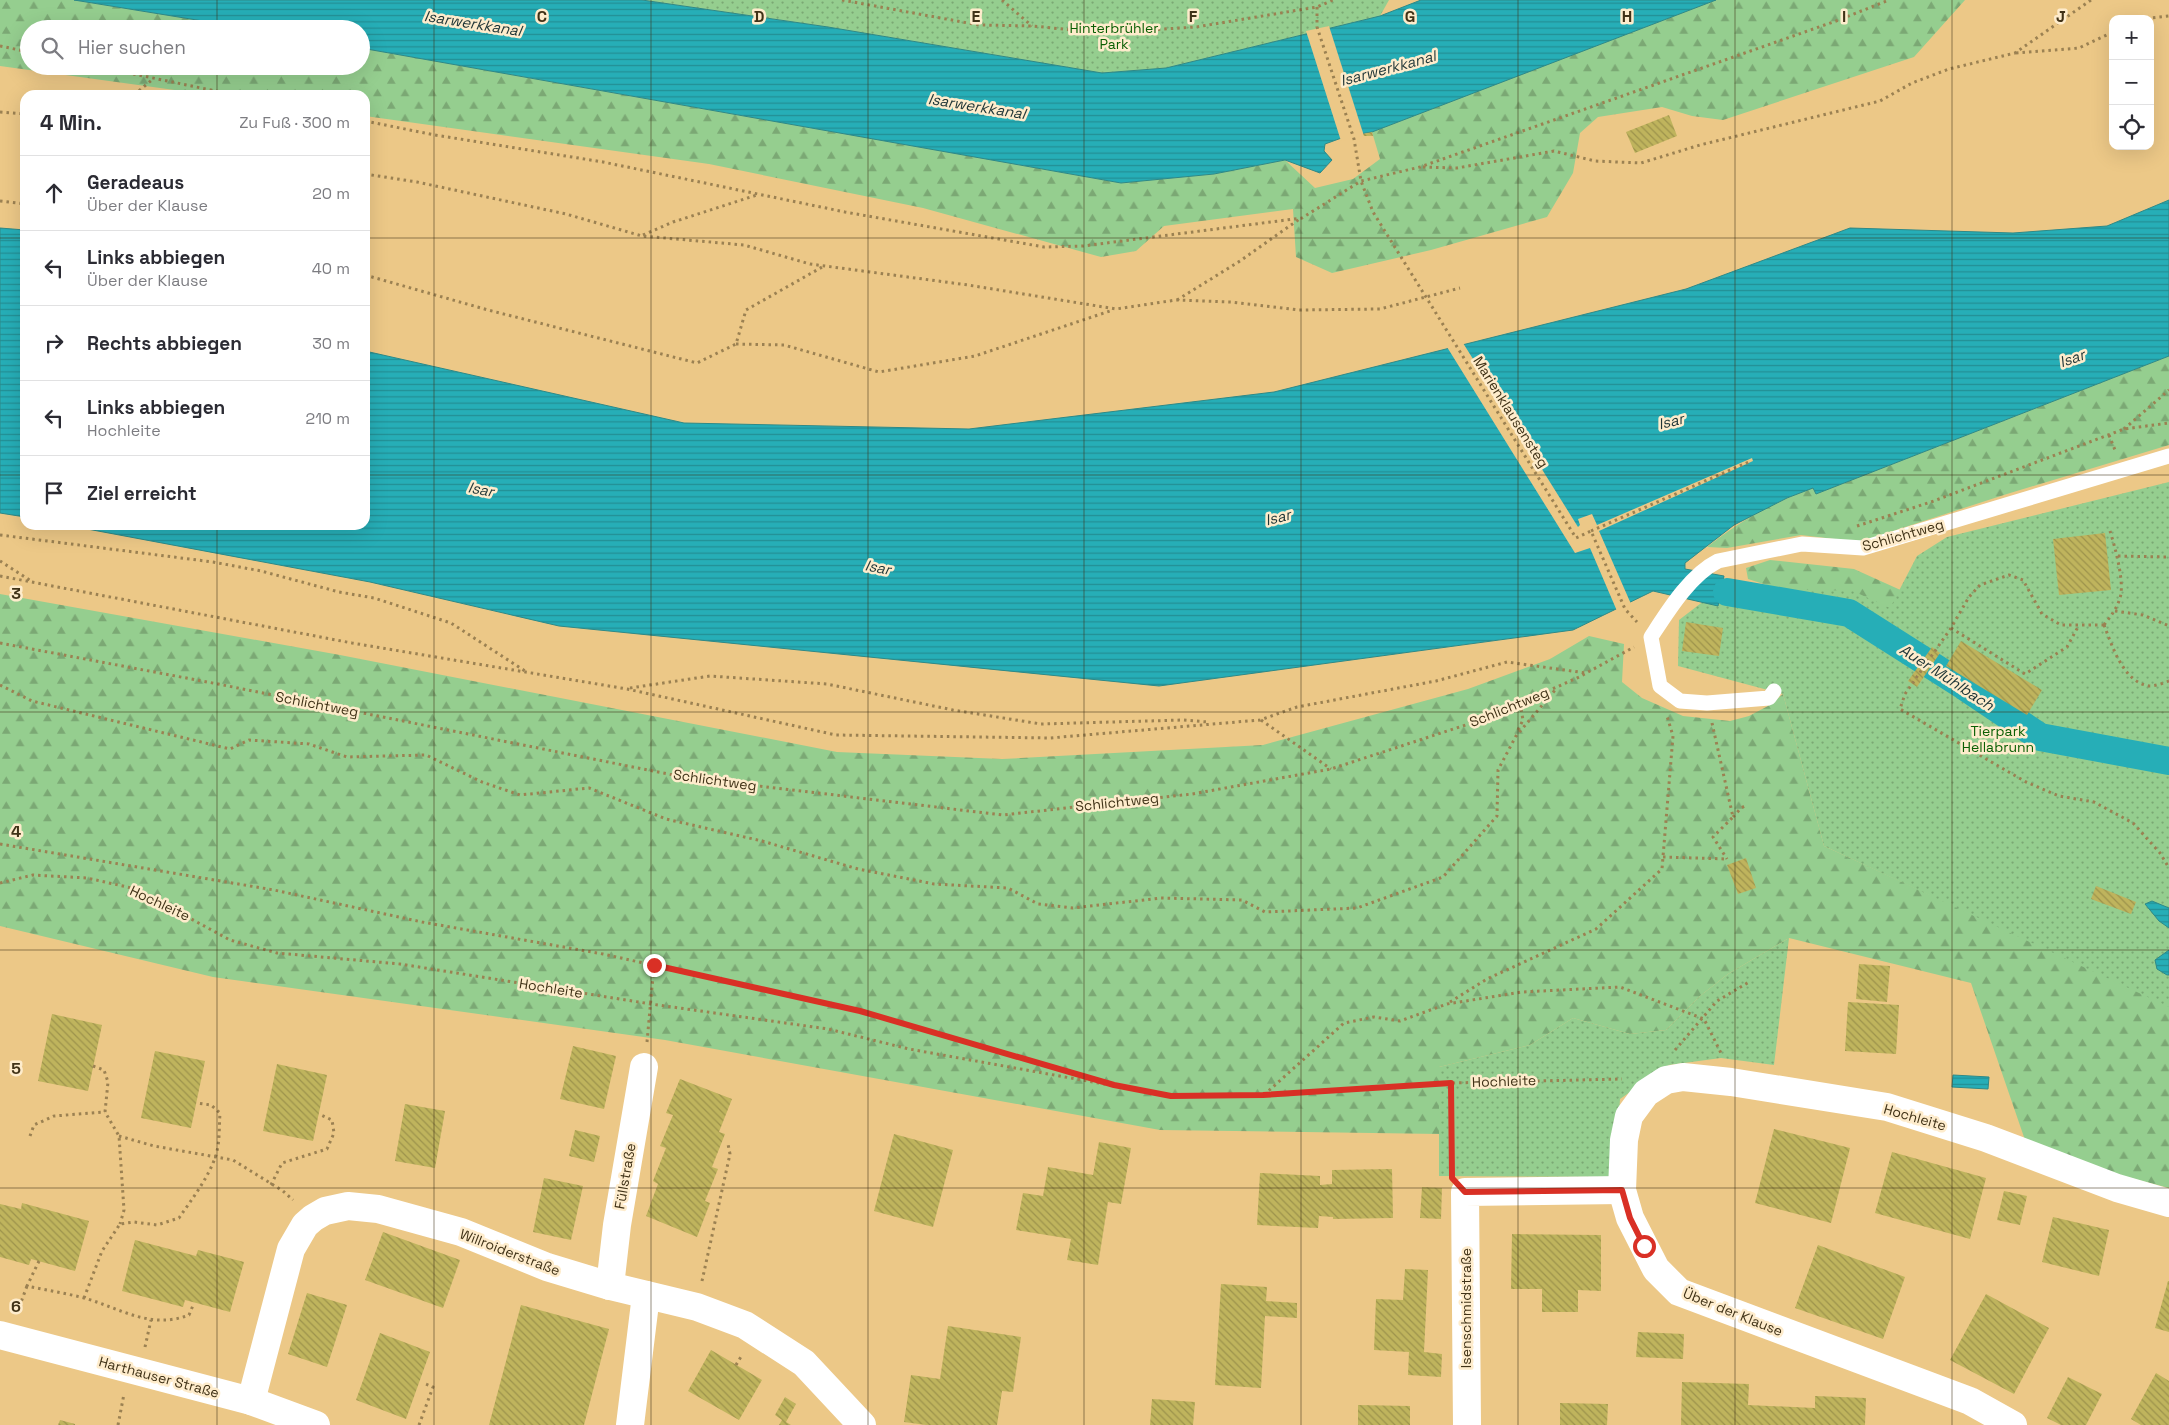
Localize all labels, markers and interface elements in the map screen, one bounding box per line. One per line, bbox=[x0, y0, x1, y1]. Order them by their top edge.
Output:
water label: Isarwerkkanal bbox=[423, 6, 525, 40]
text: C bbox=[537, 6, 547, 27]
text: D bbox=[754, 6, 764, 27]
text: E bbox=[972, 6, 981, 27]
text: F bbox=[1189, 6, 1198, 27]
text: G bbox=[1405, 6, 1415, 27]
text: H bbox=[1622, 6, 1632, 27]
text: I bbox=[1842, 6, 1846, 27]
text: J bbox=[2056, 6, 2066, 27]
map controls bbox=[2109, 15, 2154, 150]
button: + bbox=[2109, 15, 2154, 60]
park label: Hinterbrühler Park bbox=[1069, 19, 1159, 53]
search box bbox=[20, 20, 370, 75]
icon: search bbox=[38, 34, 66, 62]
text: Hier suchen bbox=[78, 35, 186, 60]
water label: Isarwerkkanal bbox=[1338, 46, 1440, 90]
button: − bbox=[2109, 60, 2154, 105]
water label: Isarwerkkanal bbox=[927, 89, 1029, 123]
button: locate bbox=[2109, 105, 2154, 150]
text: 4 Min. bbox=[40, 109, 102, 136]
text: Zu Fuß · 300 m bbox=[239, 112, 350, 133]
text: Geradeaus bbox=[87, 170, 184, 195]
icon: ahead bbox=[40, 179, 68, 207]
text: 20 m bbox=[312, 183, 350, 204]
text: Über der Klause bbox=[87, 195, 208, 216]
text: Links abbiegen bbox=[87, 245, 225, 270]
icon: left bbox=[40, 254, 68, 282]
text: 40 m bbox=[312, 258, 350, 279]
text: Über der Klause bbox=[87, 270, 208, 291]
icon: right bbox=[40, 329, 68, 357]
text: Rechts abbiegen bbox=[87, 331, 242, 356]
text: 30 m bbox=[312, 333, 350, 354]
water label: Isar bbox=[2057, 344, 2089, 371]
street label: Marienklausensteg bbox=[1469, 353, 1553, 471]
text: Links abbiegen bbox=[87, 395, 225, 420]
icon: left bbox=[40, 404, 68, 432]
text: 210 m bbox=[306, 408, 350, 429]
water label: Isar bbox=[1656, 408, 1687, 433]
text: Hochleite bbox=[87, 420, 161, 441]
water label: Isar bbox=[467, 477, 497, 501]
icon: arrive bbox=[40, 479, 68, 507]
text: Ziel erreicht bbox=[87, 481, 197, 506]
water label: Isar bbox=[1263, 504, 1294, 529]
street label: Schlichtweg bbox=[1860, 515, 1946, 555]
water label: Isar bbox=[864, 555, 894, 579]
text: 3 bbox=[11, 583, 21, 604]
water label: Auer Mühlbach bbox=[1896, 640, 1998, 715]
street label: Schlichtweg bbox=[1467, 683, 1551, 731]
street label: Schlichtweg bbox=[274, 687, 360, 721]
park label: Tierpark Hellabrunn bbox=[1962, 722, 2034, 756]
street label: Schlichtweg bbox=[672, 765, 758, 795]
street label: Schlichtweg bbox=[1074, 789, 1160, 815]
text: 4 bbox=[11, 821, 21, 842]
street label: Hochleite bbox=[127, 881, 193, 925]
route end bbox=[643, 954, 666, 977]
street label: Hochleite bbox=[518, 974, 584, 1002]
text: 5 bbox=[11, 1058, 21, 1079]
street label: Hochleite bbox=[1471, 1071, 1537, 1091]
street label: Hochleite bbox=[1882, 1099, 1948, 1135]
street label: Füllstraße bbox=[610, 1142, 640, 1210]
street label: Willroiderstraße bbox=[457, 1225, 563, 1279]
route start bbox=[1633, 1235, 1656, 1258]
street label: Isenschmidstraße bbox=[1457, 1248, 1475, 1368]
street label: Über der Klause bbox=[1681, 1284, 1785, 1340]
text: 6 bbox=[11, 1296, 21, 1317]
street label: Harthauser Straße bbox=[97, 1352, 221, 1402]

